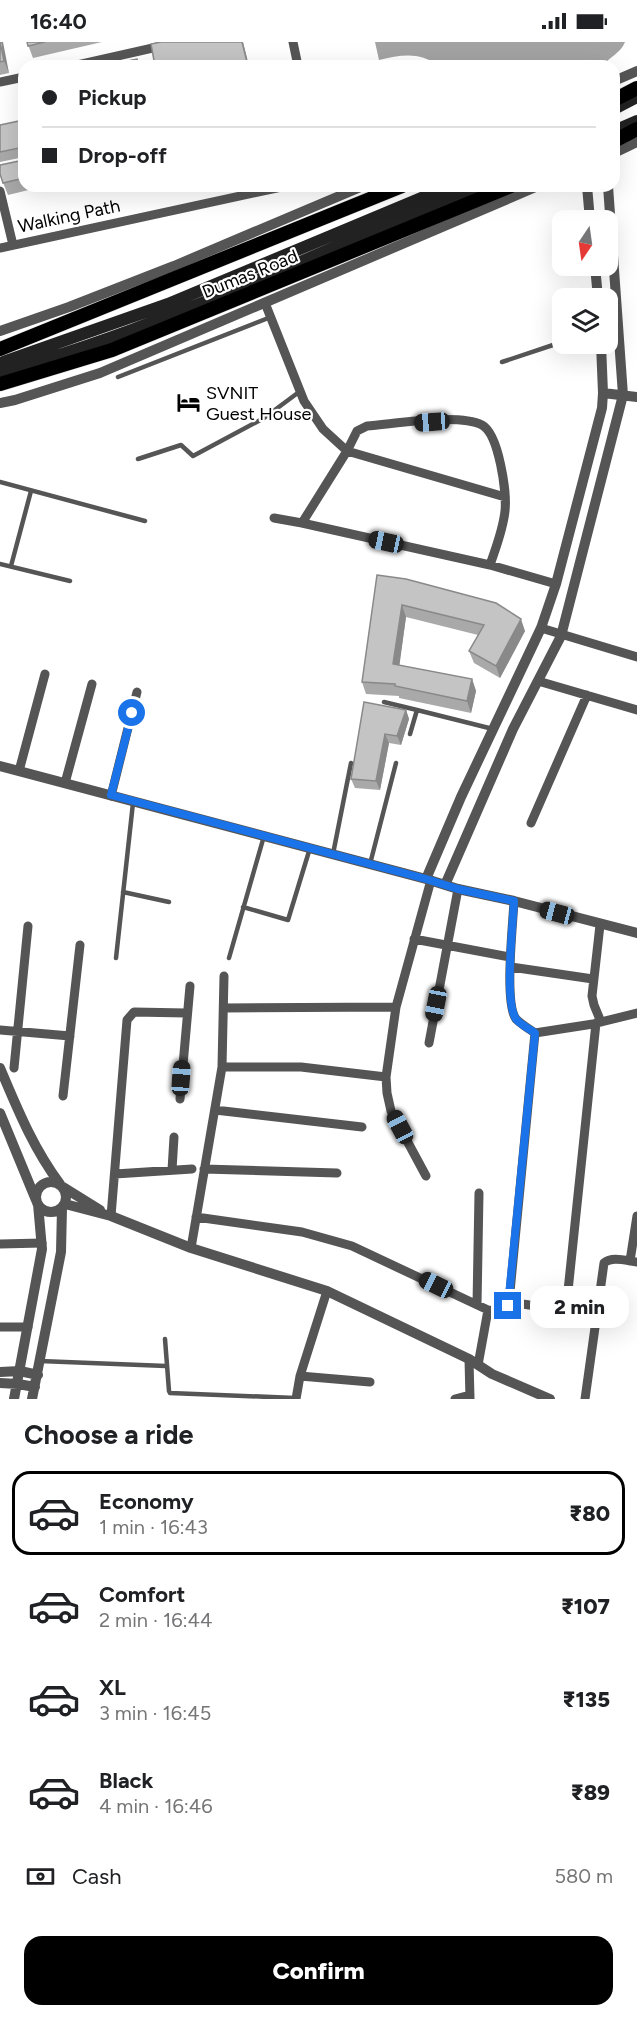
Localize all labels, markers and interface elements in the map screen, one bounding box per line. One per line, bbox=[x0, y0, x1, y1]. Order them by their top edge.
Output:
text: 16:40 bbox=[30, 8, 87, 35]
text: Pickup bbox=[78, 84, 147, 111]
text: Drop-off bbox=[78, 142, 167, 169]
street label: Walking Path bbox=[16, 194, 122, 238]
north arrow bbox=[552, 210, 618, 276]
map controls bbox=[552, 210, 618, 354]
street label: Dumas Road bbox=[199, 245, 301, 303]
button: layers bbox=[552, 288, 618, 354]
place label: SVNIT Guest House bbox=[206, 382, 312, 425]
hotel icon: SVNIT Guest House bbox=[175, 390, 201, 416]
car bbox=[413, 412, 451, 432]
car bbox=[367, 529, 405, 555]
route start bbox=[118, 699, 145, 726]
car bbox=[537, 900, 577, 926]
car bbox=[424, 985, 448, 1023]
car bbox=[171, 1059, 191, 1097]
car bbox=[384, 1107, 416, 1147]
car bbox=[416, 1269, 456, 1301]
callout: 2 min bbox=[529, 1285, 628, 1327]
route end bbox=[494, 1292, 521, 1319]
text: 2 min bbox=[554, 1295, 605, 1319]
text: Choose a ride bbox=[24, 1418, 193, 1451]
icon: car bbox=[27, 1486, 81, 1540]
text: Economy bbox=[99, 1488, 194, 1515]
text: ₹80 bbox=[569, 1500, 610, 1527]
text: 1 min · 16:43 bbox=[99, 1515, 208, 1539]
icon: car bbox=[27, 1579, 81, 1633]
text: Comfort bbox=[99, 1581, 185, 1608]
text: ₹107 bbox=[561, 1593, 610, 1620]
text: 2 min · 16:44 bbox=[99, 1608, 212, 1632]
icon: car bbox=[27, 1672, 81, 1726]
text: XL bbox=[99, 1674, 126, 1701]
text: ₹135 bbox=[562, 1686, 610, 1713]
text: 3 min · 16:45 bbox=[99, 1701, 211, 1725]
icon: car bbox=[27, 1765, 81, 1819]
text: Black bbox=[99, 1767, 153, 1794]
text: ₹89 bbox=[571, 1779, 610, 1806]
text: 4 min · 16:46 bbox=[99, 1794, 213, 1818]
icon: cash bbox=[24, 1860, 57, 1893]
text: Cash bbox=[72, 1863, 122, 1890]
text: 580 m bbox=[554, 1864, 613, 1888]
button: Confirm bbox=[24, 1936, 613, 2005]

